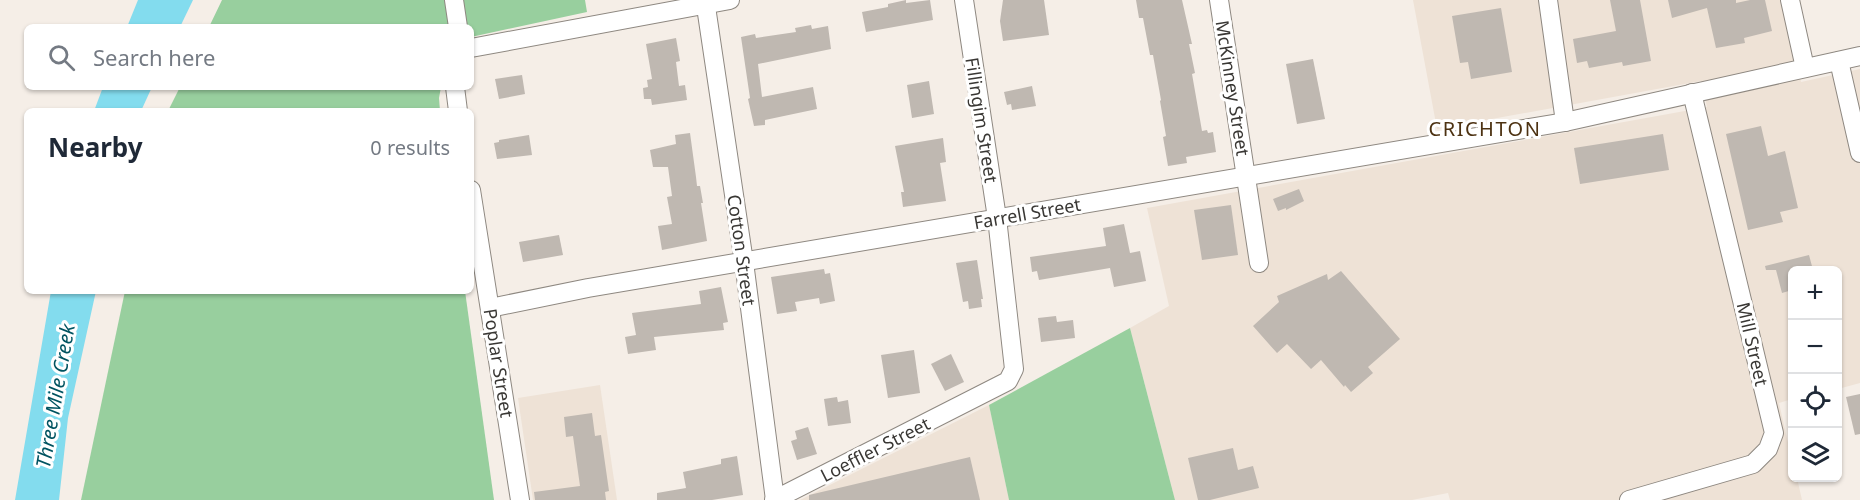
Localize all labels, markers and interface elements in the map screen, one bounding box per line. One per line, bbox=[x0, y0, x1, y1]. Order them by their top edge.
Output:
street label: McKinney Street bbox=[1210, 19, 1256, 158]
search box bbox=[24, 24, 474, 90]
icon: search bbox=[45, 41, 78, 74]
text: Search here bbox=[93, 42, 215, 72]
street label: Fillingim Street bbox=[960, 56, 1004, 185]
district label: CRICHTON bbox=[1429, 115, 1541, 142]
text: Nearby bbox=[48, 129, 143, 165]
text: 0 results bbox=[370, 134, 450, 161]
street label: Farrell Street bbox=[972, 192, 1083, 234]
street label: Cotton Street bbox=[722, 193, 762, 308]
map controls bbox=[1788, 266, 1842, 482]
button: + bbox=[1788, 266, 1842, 320]
street label: Mill Street bbox=[1732, 300, 1774, 389]
street label: Poplar Street bbox=[479, 307, 520, 420]
button: − bbox=[1788, 320, 1842, 374]
water label: Three Mile Creek bbox=[29, 321, 81, 470]
button: locate bbox=[1788, 374, 1842, 428]
street label: Loeffler Street bbox=[816, 411, 934, 487]
button: layers bbox=[1788, 428, 1842, 482]

